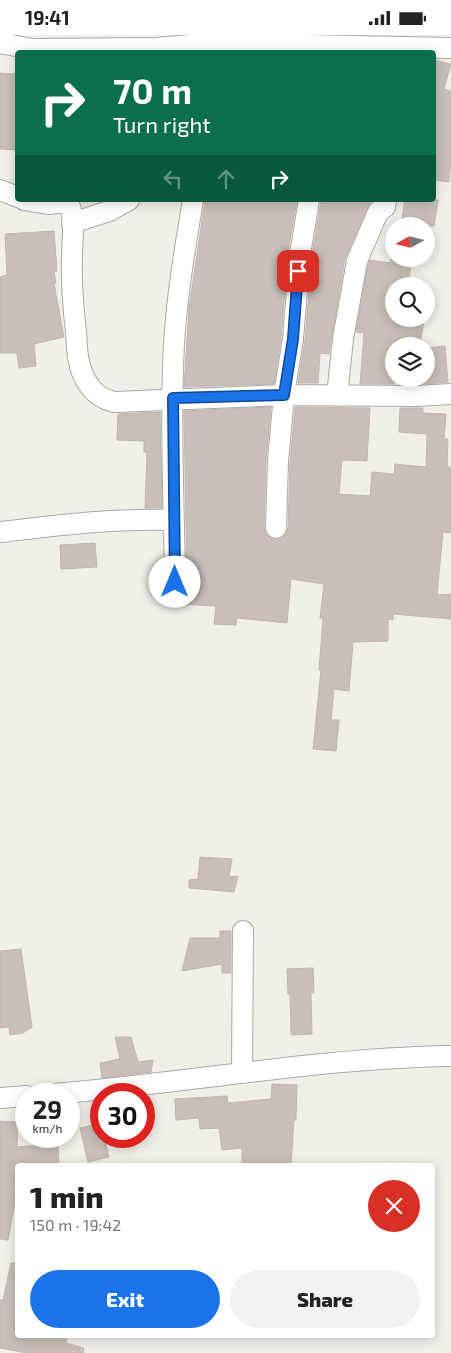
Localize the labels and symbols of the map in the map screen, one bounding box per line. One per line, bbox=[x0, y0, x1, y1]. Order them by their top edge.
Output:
north arrow bbox=[385, 217, 435, 267]
pin bbox=[277, 250, 319, 292]
position arrow bbox=[148, 555, 200, 607]
speed limit sign: 30 bbox=[90, 1083, 155, 1148]

